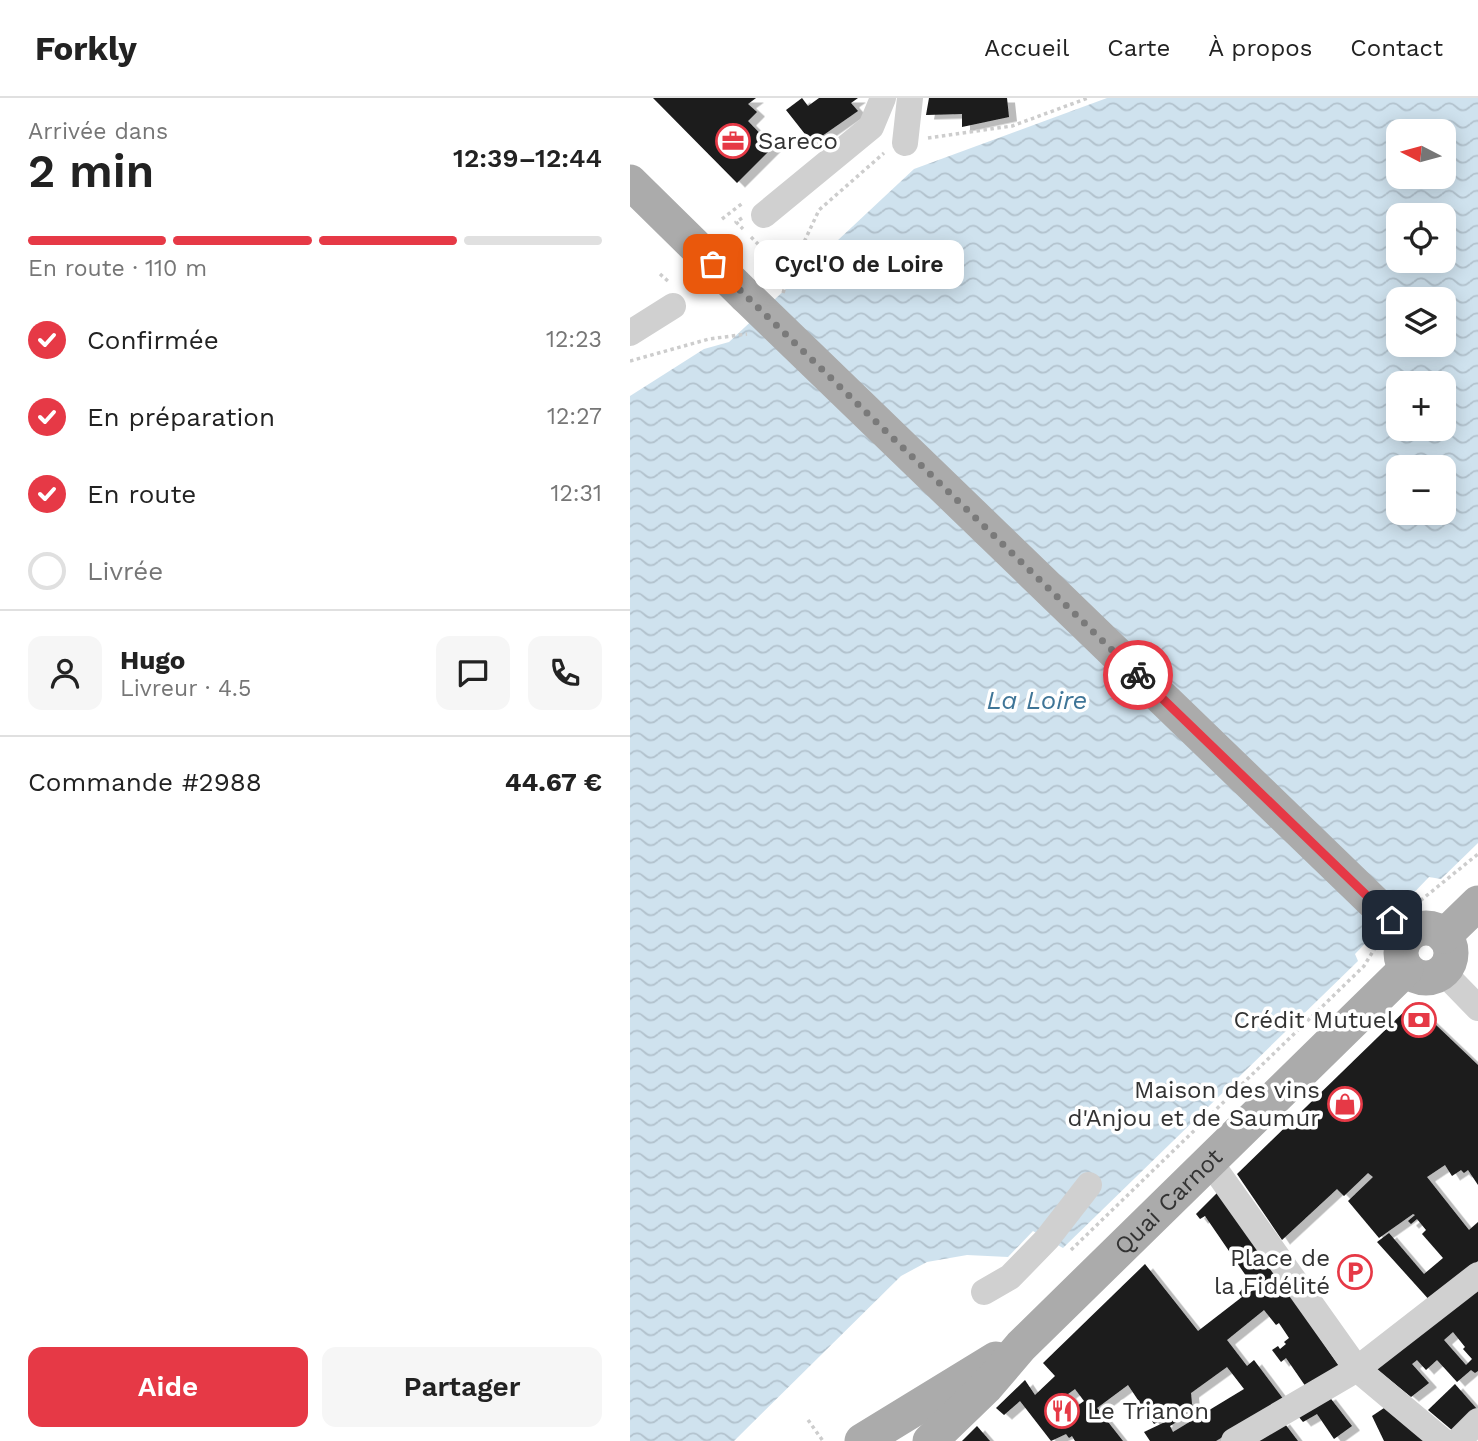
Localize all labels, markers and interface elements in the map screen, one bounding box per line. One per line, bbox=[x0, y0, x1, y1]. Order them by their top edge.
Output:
text: Forkly bbox=[35, 29, 137, 68]
text: Accueil bbox=[984, 34, 1069, 62]
text: Carte bbox=[1107, 34, 1170, 62]
text: À propos bbox=[1208, 34, 1312, 62]
text: Contact bbox=[1350, 34, 1443, 62]
text: Arrivée dans bbox=[28, 118, 168, 145]
north arrow bbox=[1386, 119, 1456, 189]
map controls bbox=[1386, 119, 1456, 525]
office icon: Sareco bbox=[714, 122, 752, 160]
place label: Sareco bbox=[758, 127, 838, 155]
text: 12:39–12:44 bbox=[453, 143, 602, 173]
text: 2 min bbox=[28, 144, 154, 198]
button: locate bbox=[1386, 203, 1456, 273]
pin bbox=[683, 234, 743, 294]
callout: Cycl'O de Loire bbox=[755, 240, 965, 288]
icon: bag bbox=[694, 245, 732, 283]
text: Cycl'O de Loire bbox=[775, 251, 944, 278]
text: En route · 110 m bbox=[28, 255, 207, 282]
button: layers bbox=[1386, 287, 1456, 357]
icon: check bbox=[28, 321, 66, 359]
text: Confirmée bbox=[87, 325, 219, 355]
text: 12:23 bbox=[546, 326, 602, 353]
button: + bbox=[1386, 371, 1456, 441]
icon: check bbox=[28, 398, 66, 436]
text: En préparation bbox=[87, 402, 275, 432]
text: 12:27 bbox=[547, 403, 602, 430]
button: − bbox=[1386, 455, 1456, 525]
icon: check bbox=[28, 475, 66, 513]
text: En route bbox=[87, 479, 196, 509]
text: 12:31 bbox=[550, 480, 602, 507]
text: Livrée bbox=[87, 556, 163, 586]
button: person bbox=[28, 636, 102, 710]
button: chat bbox=[436, 636, 510, 710]
button: phone bbox=[528, 636, 602, 710]
courier bbox=[1103, 640, 1173, 710]
text: Hugo bbox=[120, 645, 185, 675]
icon: bike bbox=[1119, 656, 1157, 694]
text: Livreur · 4.5 bbox=[120, 675, 251, 702]
water label: La Loire bbox=[987, 685, 1087, 715]
text: Commande #2988 bbox=[28, 767, 262, 797]
text: 44.67 € bbox=[505, 767, 602, 797]
pin bbox=[1362, 890, 1422, 950]
icon: home bbox=[1373, 901, 1411, 939]
bank icon: Crédit Mutuel bbox=[1400, 1001, 1438, 1039]
place label: Crédit Mutuel bbox=[1233, 1006, 1395, 1034]
place label: Maison des vins d'Anjou et de Saumur bbox=[1067, 1076, 1320, 1132]
shop icon: Maison des vins d'Anjou et de Saumur bbox=[1326, 1085, 1364, 1123]
street label: Quai Carnot bbox=[1109, 1143, 1228, 1261]
place label: Place de la Fidélité bbox=[1214, 1244, 1330, 1300]
parking icon: Place de la Fidélité bbox=[1336, 1253, 1374, 1291]
button: Aide bbox=[28, 1347, 308, 1427]
button: Partager bbox=[322, 1347, 602, 1427]
restaurant icon: Le Trianon bbox=[1043, 1392, 1081, 1430]
place label: Le Trianon bbox=[1087, 1397, 1209, 1425]

